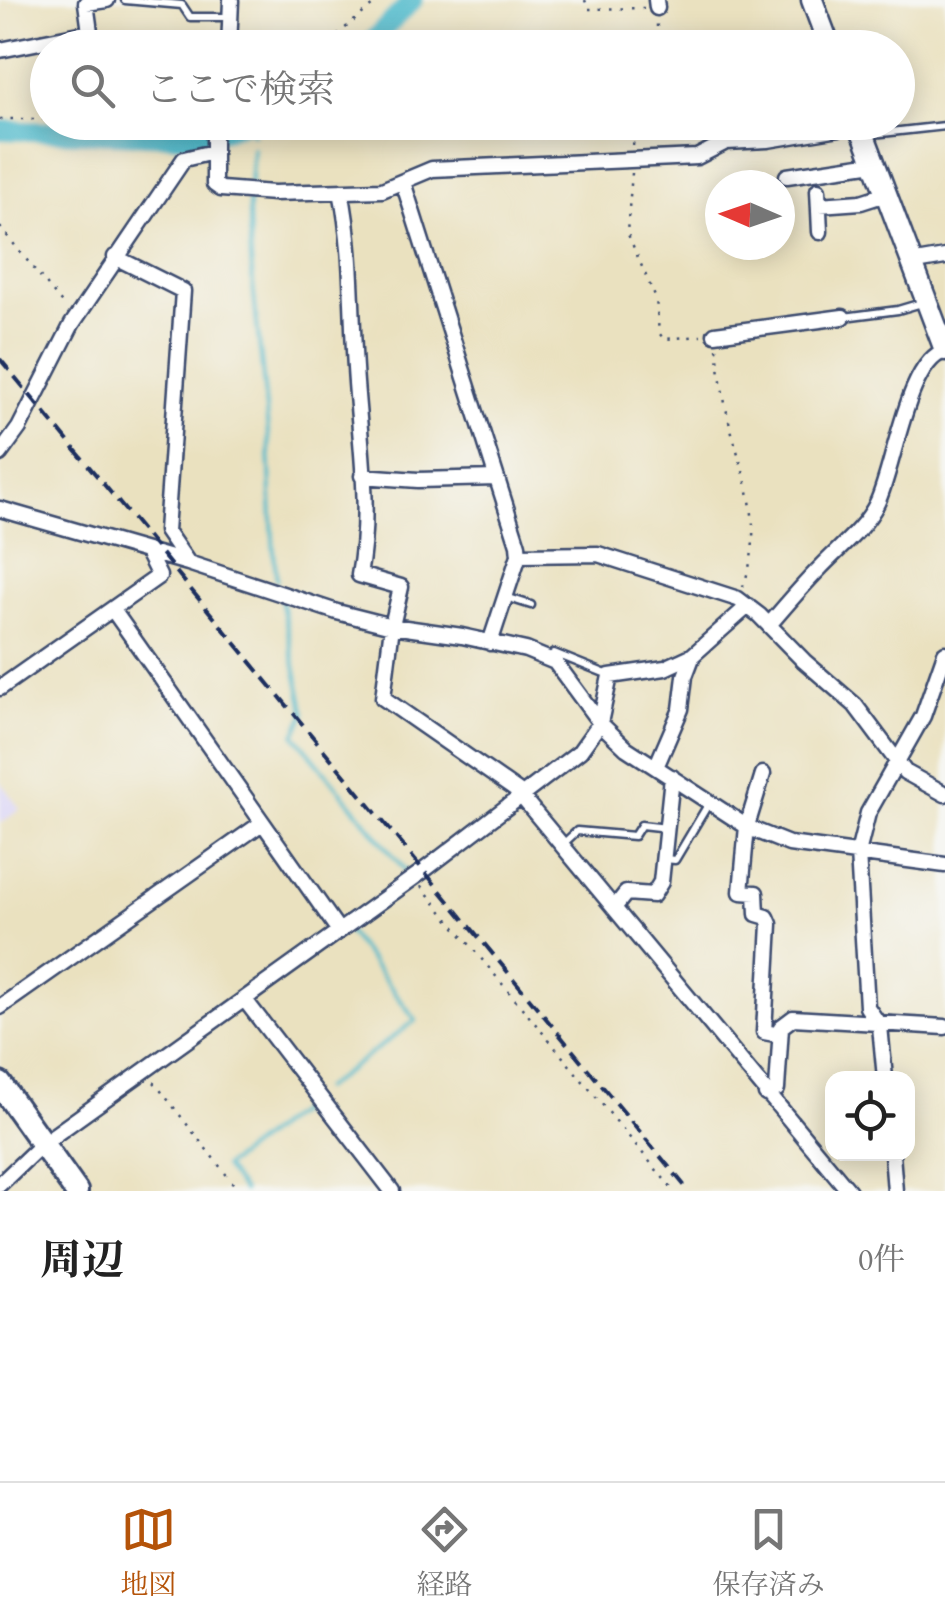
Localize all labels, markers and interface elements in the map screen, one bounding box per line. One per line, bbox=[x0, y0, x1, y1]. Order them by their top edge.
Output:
search box bbox=[30, 30, 915, 140]
icon: search bbox=[65, 58, 120, 113]
text: ここで検索 bbox=[145, 64, 335, 113]
north arrow bbox=[705, 170, 795, 260]
map controls bbox=[825, 1071, 915, 1161]
button: locate bbox=[825, 1071, 915, 1161]
text: 周辺 bbox=[40, 1232, 124, 1287]
text: 0件 bbox=[858, 1238, 905, 1280]
tab: 地図 bbox=[120, 1502, 176, 1602]
tab: 経路 bbox=[416, 1502, 473, 1602]
tab: 保存済み bbox=[713, 1502, 825, 1602]

